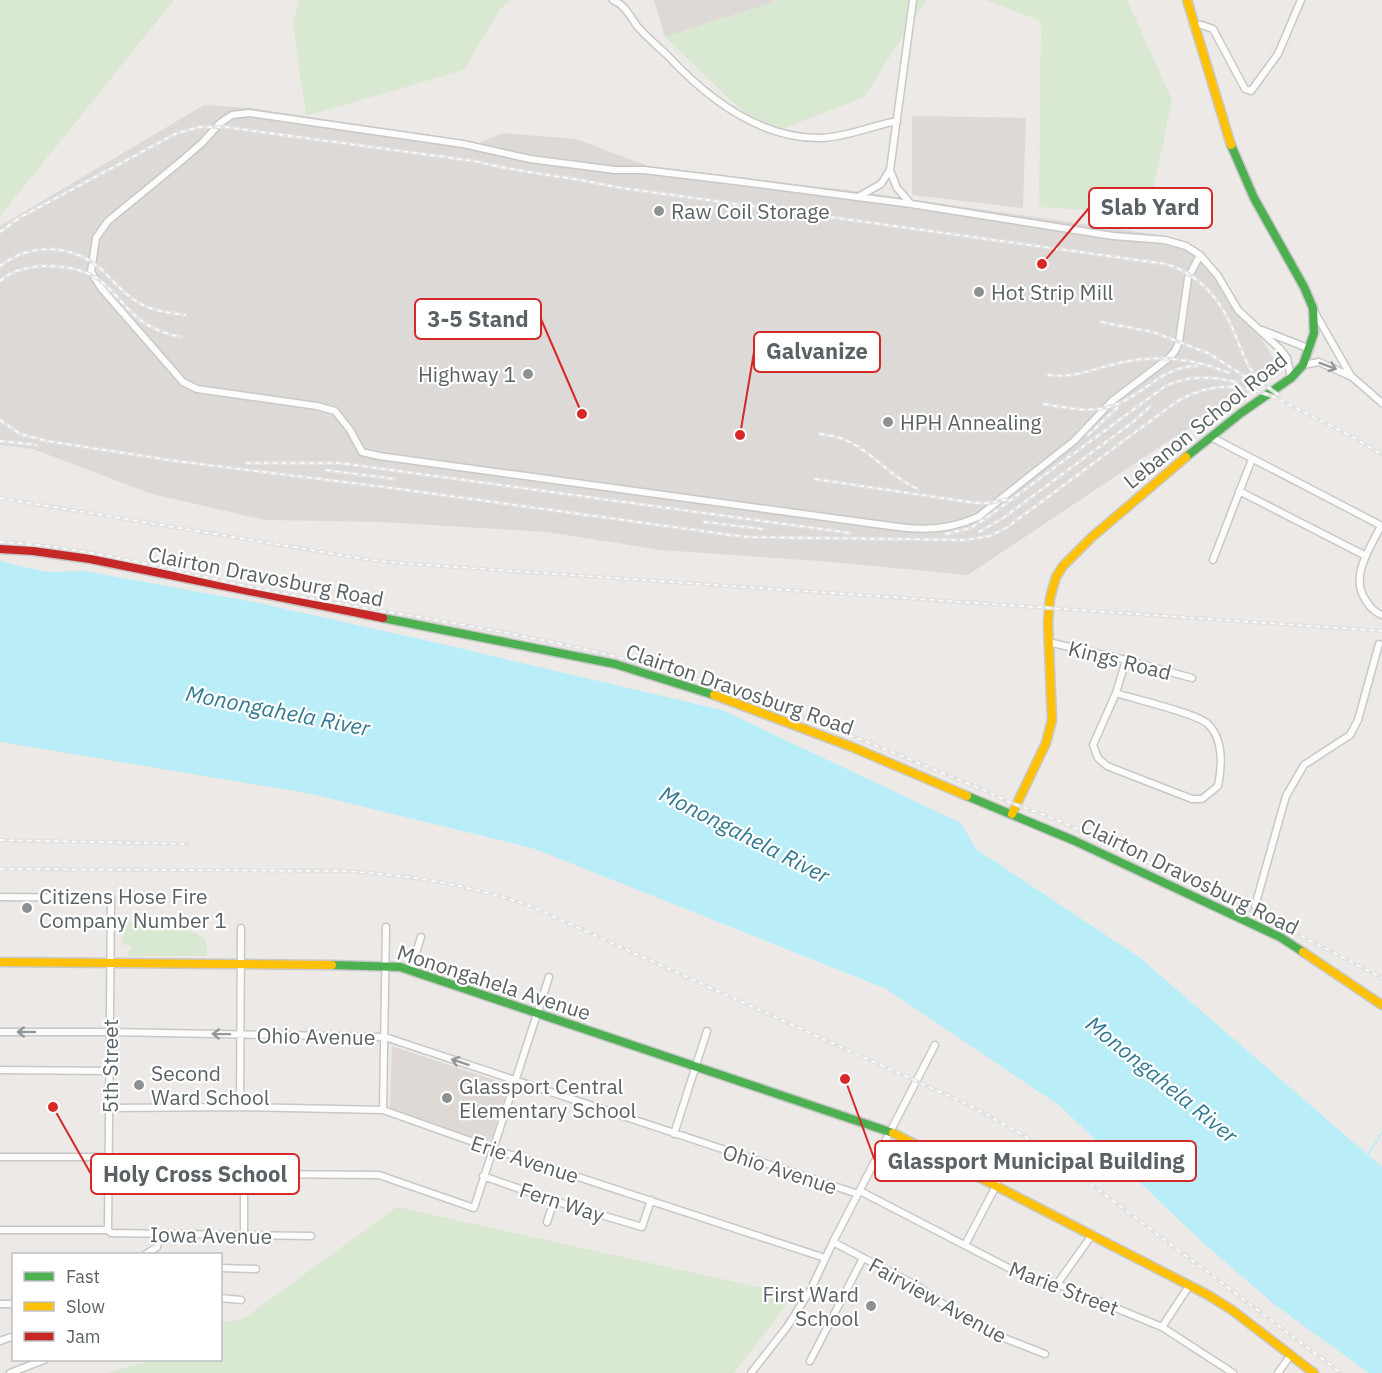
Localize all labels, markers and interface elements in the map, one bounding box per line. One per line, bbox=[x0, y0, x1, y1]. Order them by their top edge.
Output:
callout: Slab Yard bbox=[1089, 188, 1212, 228]
text: Slab Yard bbox=[1100, 192, 1200, 221]
place label: Raw Coil Storage bbox=[671, 197, 830, 225]
marker: Raw Coil Storage bbox=[652, 204, 666, 218]
place label: Hot Strip Mill bbox=[991, 278, 1114, 306]
marker: Hot Strip Mill bbox=[972, 285, 986, 299]
callout: 3-5 Stand bbox=[415, 299, 541, 339]
text: 3-5 Stand bbox=[427, 304, 529, 333]
callout: Galvanize bbox=[754, 332, 880, 372]
text: Galvanize bbox=[766, 336, 868, 365]
street label: Lebanon School Road bbox=[1117, 345, 1293, 495]
place label: Highway 1 bbox=[418, 360, 516, 388]
one-way arrow bbox=[1318, 361, 1337, 372]
marker: Highway 1 bbox=[521, 367, 535, 381]
place label: HPH Annealing bbox=[900, 408, 1041, 436]
marker: HPH Annealing bbox=[881, 415, 895, 429]
street label: Clairton Dravosburg Road bbox=[146, 539, 386, 613]
street label: Kings Road bbox=[1066, 634, 1174, 686]
street label: Clairton Dravosburg Road bbox=[622, 637, 858, 741]
water label: Monongahela River bbox=[183, 678, 374, 742]
water label: Monongahela River bbox=[655, 779, 836, 890]
street label: Clairton Dravosburg Road bbox=[1076, 811, 1304, 941]
place label: Citizens Hose Fire Company Number 1 bbox=[39, 882, 227, 934]
marker: Citizens Hose Fire Company Number 1 bbox=[20, 901, 34, 915]
street label: Monongahela Avenue bbox=[394, 937, 594, 1027]
water label: Monongahela River bbox=[1080, 1009, 1245, 1150]
street label: 5th Street bbox=[96, 1019, 124, 1113]
street label: Ohio Avenue bbox=[256, 1021, 376, 1051]
one-way arrow bbox=[17, 1026, 37, 1038]
one-way arrow bbox=[212, 1028, 232, 1039]
one-way arrow bbox=[451, 1056, 470, 1067]
place label: Second Ward School bbox=[151, 1059, 270, 1111]
place label: Glassport Central Elementary School bbox=[459, 1072, 636, 1124]
marker: Second Ward School bbox=[132, 1078, 146, 1092]
marker: Glassport Central Elementary School bbox=[440, 1091, 454, 1105]
street label: Erie Avenue bbox=[468, 1128, 582, 1190]
street label: Ohio Avenue bbox=[719, 1137, 841, 1201]
callout: Glassport Municipal Building bbox=[875, 1141, 1196, 1181]
text: Glassport Municipal Building bbox=[887, 1146, 1185, 1175]
callout: Holy Cross School bbox=[91, 1154, 299, 1194]
text: Holy Cross School bbox=[103, 1159, 287, 1188]
street label: Fern Way bbox=[516, 1175, 608, 1229]
street label: Iowa Avenue bbox=[150, 1220, 272, 1250]
street label: Fairview Avenue bbox=[864, 1251, 1012, 1349]
legend bbox=[12, 1253, 222, 1361]
street label: Marie Street bbox=[1005, 1254, 1123, 1322]
text: Fast bbox=[66, 1265, 100, 1288]
place label: First Ward School bbox=[762, 1280, 859, 1332]
text: Slow bbox=[66, 1295, 105, 1318]
marker: First Ward School bbox=[864, 1299, 878, 1313]
text: Jam bbox=[66, 1325, 101, 1348]

